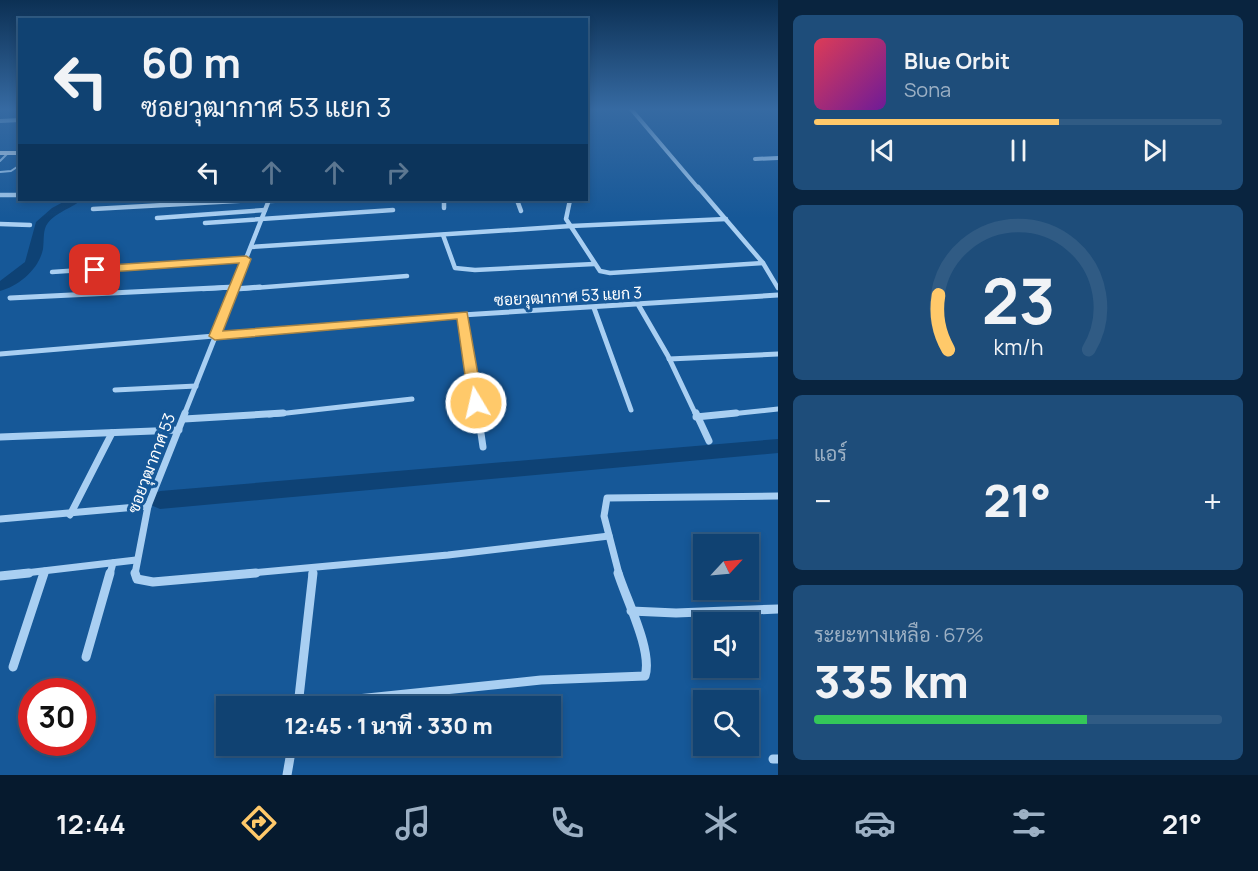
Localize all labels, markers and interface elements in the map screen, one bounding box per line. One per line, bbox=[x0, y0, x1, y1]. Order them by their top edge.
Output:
text: 60 m bbox=[141, 33, 241, 91]
icon: left bbox=[42, 42, 120, 120]
text: Blue Orbit bbox=[904, 46, 1010, 76]
text: Sona bbox=[904, 76, 951, 103]
text: ซอยวุฒากาศ 53 แยก 3 bbox=[141, 88, 391, 125]
icon: previous bbox=[866, 134, 899, 167]
icon: pause bbox=[1002, 134, 1035, 167]
icon: next bbox=[1138, 134, 1171, 167]
icon: left bbox=[192, 156, 225, 189]
icon: ahead bbox=[255, 156, 288, 189]
icon: ahead bbox=[318, 156, 351, 189]
icon: right bbox=[381, 156, 414, 189]
pin bbox=[69, 244, 120, 295]
icon: arrive bbox=[78, 253, 111, 286]
text: 23 bbox=[981, 257, 1055, 343]
street label: ซอยวุฒากาศ 53 แยก 3 bbox=[493, 281, 643, 312]
text: km/h bbox=[993, 332, 1043, 361]
position arrow bbox=[444, 371, 508, 435]
street label: ซอยวุฒากาศ 53 bbox=[122, 410, 181, 517]
text: แอร์ bbox=[814, 440, 847, 467]
text: 21° bbox=[983, 469, 1051, 531]
text: − bbox=[814, 478, 832, 523]
text: + bbox=[1203, 478, 1222, 523]
north arrow bbox=[693, 534, 759, 600]
map controls bbox=[693, 534, 759, 756]
button: sound bbox=[693, 612, 759, 678]
text: ระยะทางเหลือ · 67% bbox=[814, 621, 984, 648]
text: 335 km bbox=[814, 650, 969, 712]
speed limit sign: 30 bbox=[18, 678, 96, 756]
button: search bbox=[693, 690, 759, 756]
text: 12:45 · 1 นาที · 330 m bbox=[284, 711, 493, 741]
icon: directions bbox=[238, 802, 280, 844]
icon: music bbox=[392, 802, 434, 844]
icon: phone bbox=[546, 802, 588, 844]
icon: climate bbox=[700, 802, 742, 844]
icon: car bbox=[854, 802, 896, 844]
icon: filters bbox=[1008, 802, 1050, 844]
text: 12:44 bbox=[56, 805, 126, 842]
text: 21° bbox=[1162, 805, 1202, 842]

